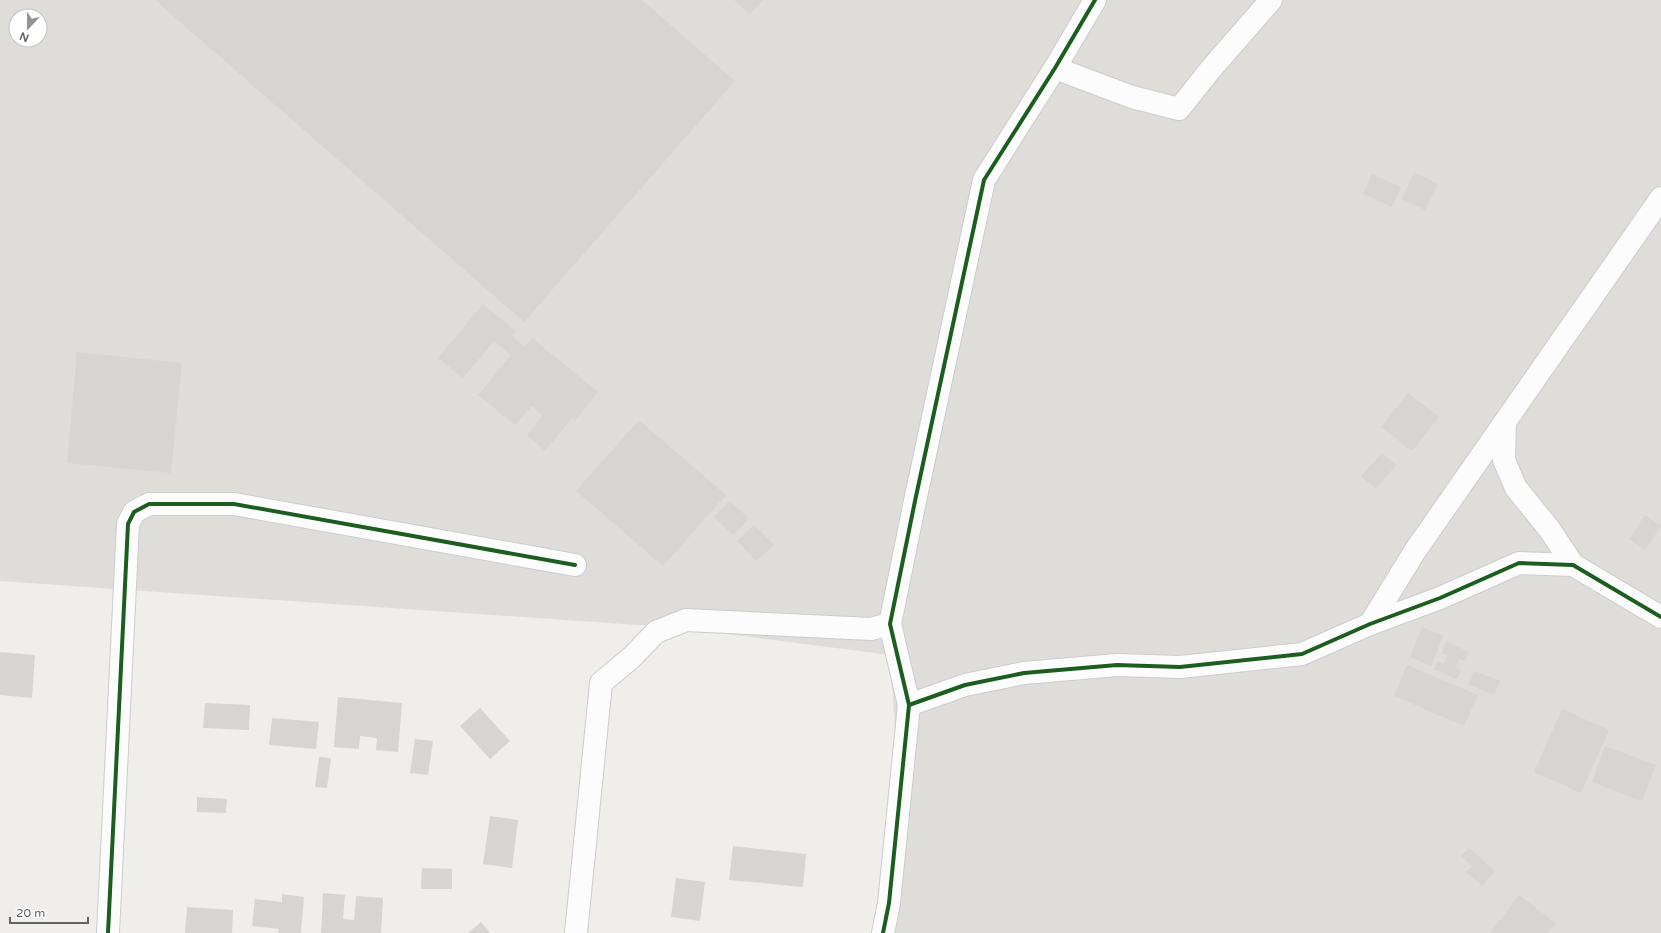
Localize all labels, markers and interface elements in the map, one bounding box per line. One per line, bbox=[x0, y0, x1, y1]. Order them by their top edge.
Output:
north arrow bbox=[8, 8, 48, 48]
text: N bbox=[18, 29, 31, 44]
scale bar bbox=[10, 899, 88, 925]
text: 20 m bbox=[16, 906, 45, 920]

